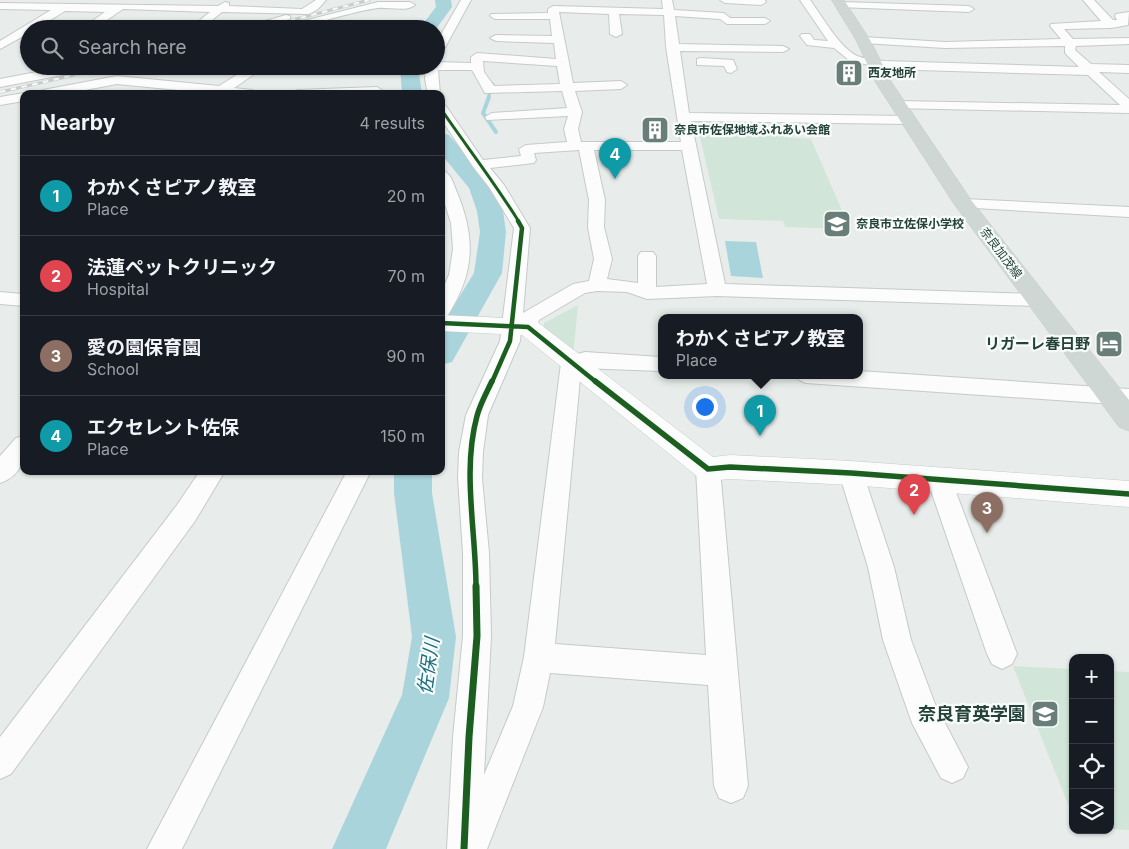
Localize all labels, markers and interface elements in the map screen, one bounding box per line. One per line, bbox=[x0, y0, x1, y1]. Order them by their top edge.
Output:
search box bbox=[20, 20, 445, 75]
icon: search bbox=[38, 34, 66, 62]
text: Search here bbox=[78, 36, 187, 59]
building icon: 西友地所 bbox=[834, 58, 864, 88]
place label: 西友地所 bbox=[868, 65, 916, 80]
text: Nearby bbox=[40, 110, 115, 135]
text: 4 results bbox=[360, 113, 425, 133]
building icon: 奈良市佐保地域ふれあい会館 bbox=[640, 115, 670, 145]
place label: 奈良市佐保地域ふれあい会館 bbox=[674, 122, 830, 137]
pin: 4 bbox=[599, 138, 631, 179]
text: わかくさピアノ教室 bbox=[87, 176, 256, 199]
text: 1 bbox=[53, 186, 59, 206]
text: 20 m bbox=[387, 186, 425, 206]
text: Place bbox=[87, 199, 129, 219]
school or university icon: 奈良市立佐保小学校 bbox=[822, 209, 852, 239]
place label: 奈良市立佐保小学校 bbox=[856, 216, 964, 231]
street label: 奈良加茂線 bbox=[977, 224, 1025, 281]
text: 法蓮ペットクリニック bbox=[87, 256, 277, 279]
text: 2 bbox=[51, 266, 61, 286]
text: 70 m bbox=[388, 266, 425, 286]
text: Hospital bbox=[87, 279, 149, 299]
popup bbox=[658, 314, 863, 379]
text: わかくさピアノ教室 bbox=[676, 327, 845, 350]
hotel icon: リガーレ春日野 bbox=[1094, 329, 1124, 359]
place label: リガーレ春日野 bbox=[985, 334, 1090, 353]
text: 愛の園保育園 bbox=[87, 336, 201, 359]
text: 3 bbox=[51, 346, 61, 366]
text: 90 m bbox=[386, 346, 425, 366]
text: Place bbox=[676, 350, 717, 370]
text: School bbox=[87, 359, 139, 379]
your location bbox=[692, 394, 718, 420]
pin: 1 bbox=[744, 395, 776, 436]
text: エクセレント佐保 bbox=[87, 416, 239, 439]
text: 4 bbox=[51, 426, 61, 446]
text: 150 m bbox=[380, 426, 425, 446]
text: Place bbox=[87, 439, 129, 459]
pin: 2 bbox=[898, 474, 930, 515]
pin: 3 bbox=[971, 492, 1003, 533]
water label: 佐保川 bbox=[413, 634, 444, 696]
map controls bbox=[1069, 654, 1114, 834]
button: + bbox=[1069, 654, 1114, 699]
school or university icon: 奈良育英学園 bbox=[1030, 699, 1060, 729]
button: − bbox=[1069, 699, 1114, 744]
place label: 奈良育英学園 bbox=[918, 703, 1026, 724]
button: locate bbox=[1069, 744, 1114, 789]
button: layers bbox=[1069, 789, 1114, 834]

